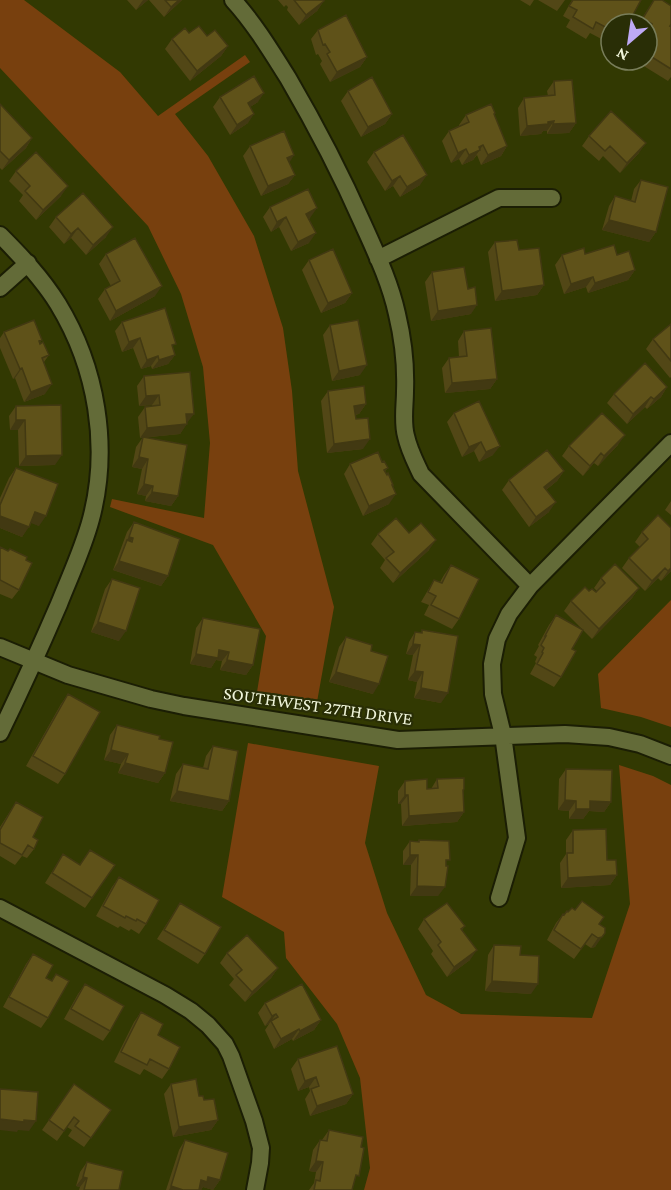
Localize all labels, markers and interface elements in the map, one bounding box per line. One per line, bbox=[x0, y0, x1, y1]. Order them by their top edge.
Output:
north arrow bbox=[599, 12, 659, 72]
text: N bbox=[613, 45, 631, 65]
street label: SOUTHWEST 27TH DRIVE bbox=[222, 683, 414, 729]

